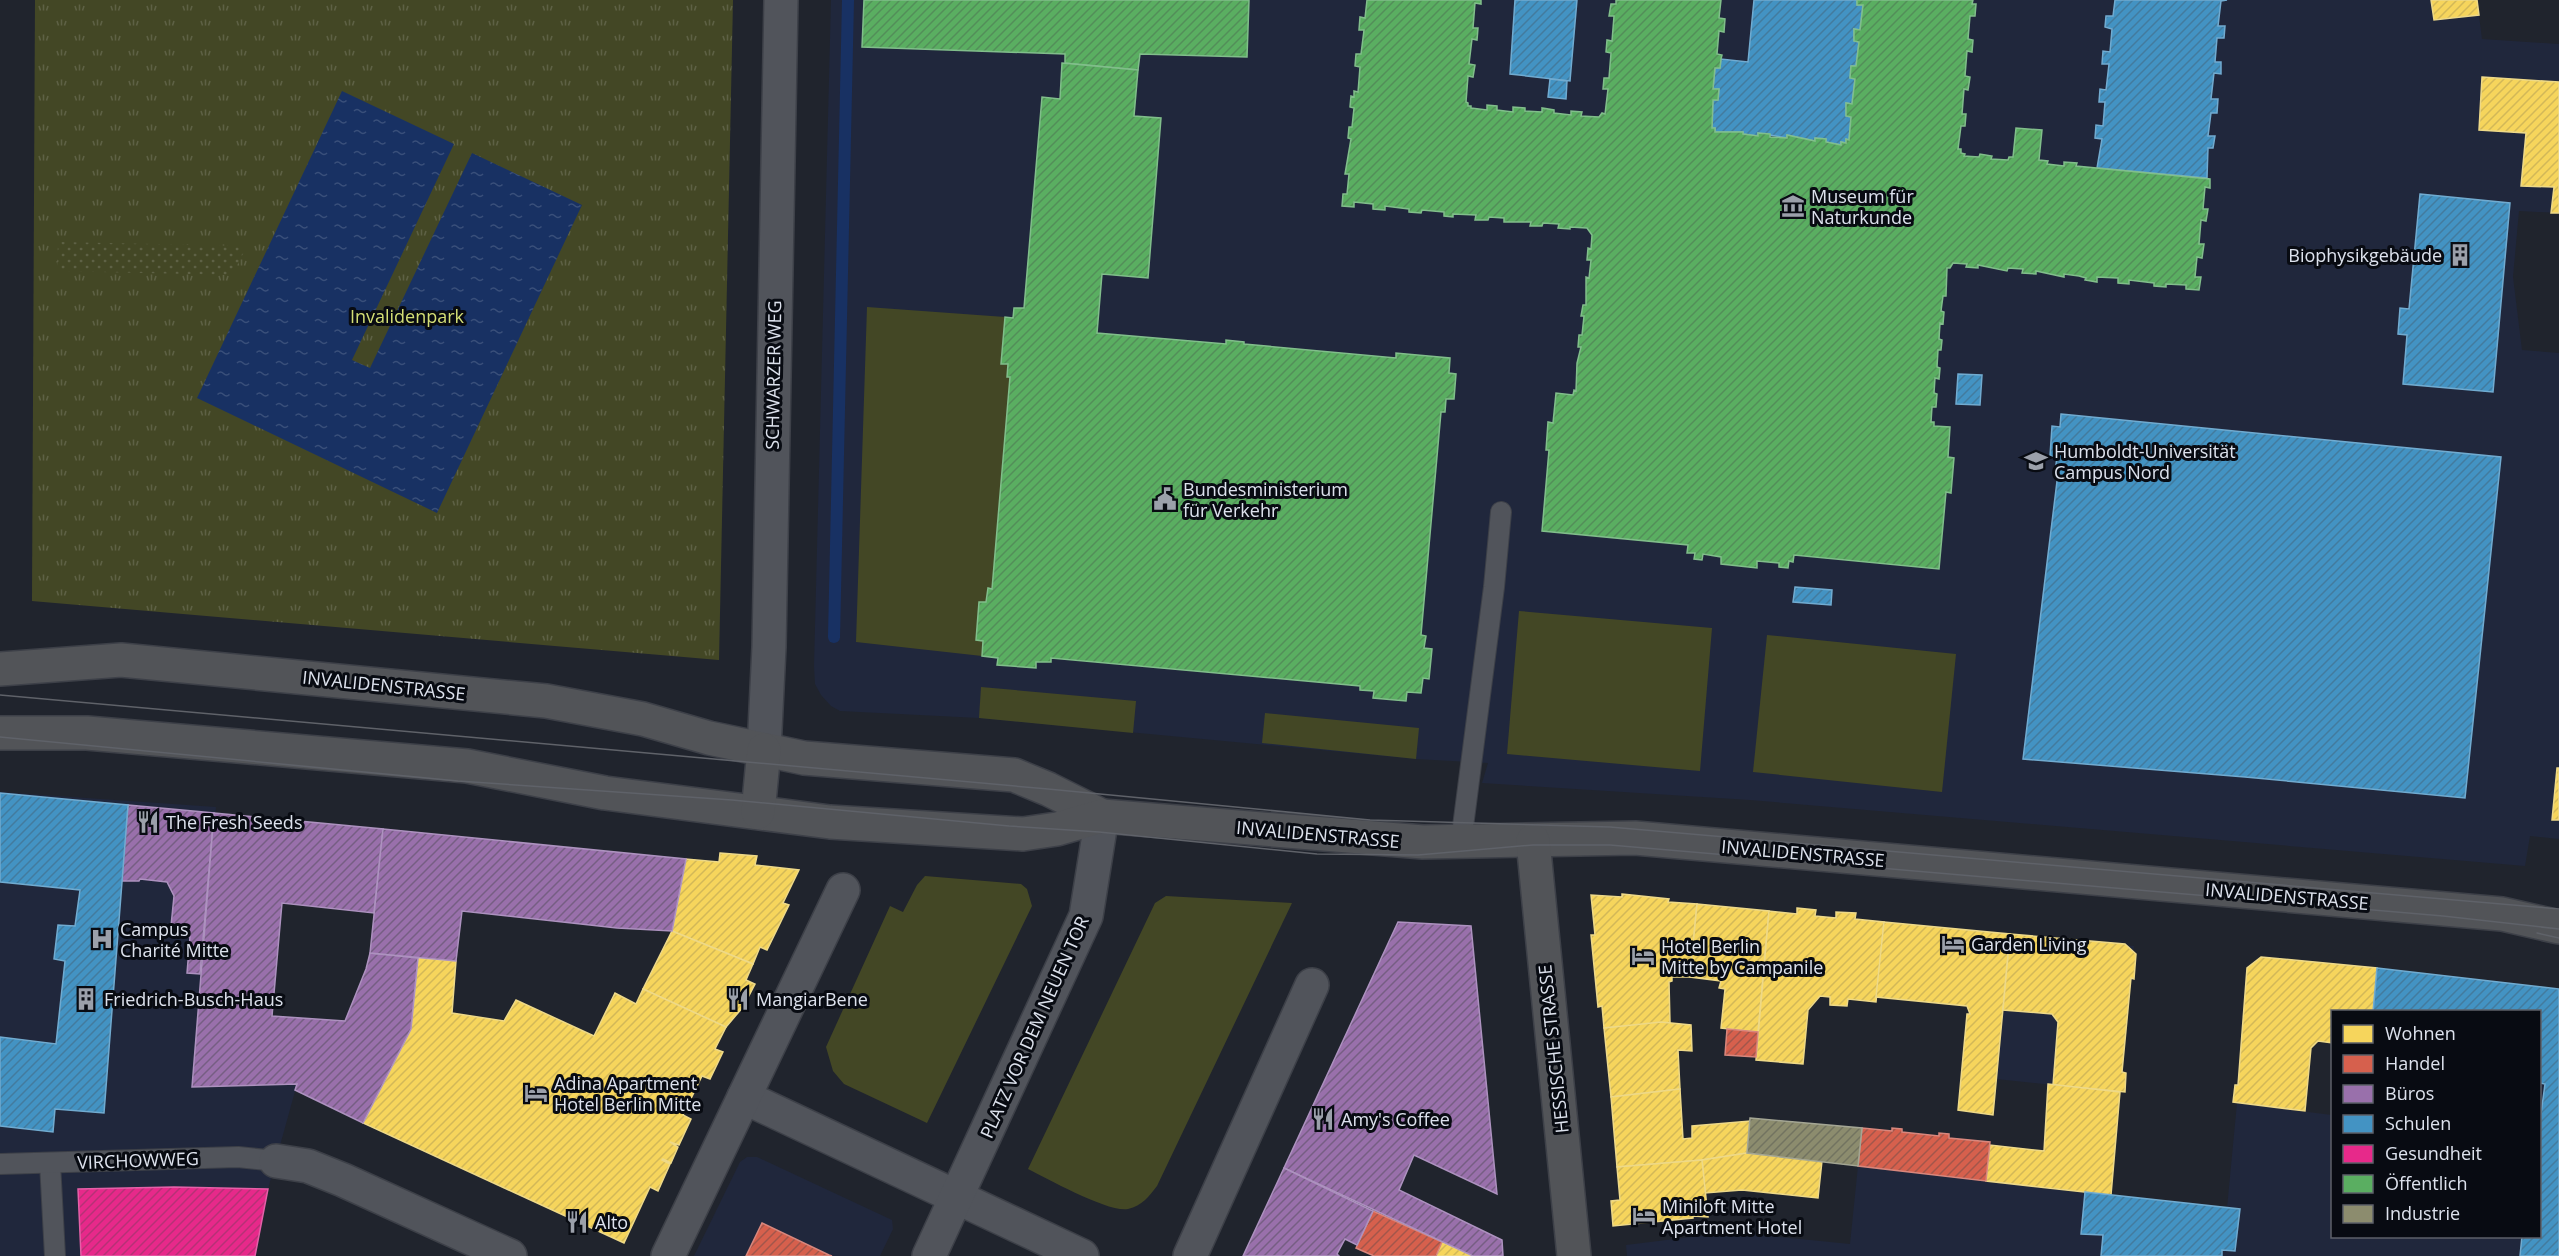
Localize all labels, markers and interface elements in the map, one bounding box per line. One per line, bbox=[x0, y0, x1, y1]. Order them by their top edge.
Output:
place label: Museum für Naturkunde bbox=[1811, 184, 1914, 229]
museum icon: Museum für Naturkunde bbox=[1780, 193, 1806, 219]
building icon: Biophysikgebäude bbox=[2447, 242, 2473, 268]
place label: Biophysikgebäude bbox=[2288, 243, 2442, 267]
street label: SCHWARZER WEG bbox=[760, 300, 786, 450]
park label: Invalidenpark bbox=[350, 304, 465, 328]
place label: Humboldt-Universität Campus Nord bbox=[2054, 439, 2236, 484]
school or university icon: Humboldt-Universität Campus Nord bbox=[2023, 448, 2049, 474]
place label: Bundesministerium für Verkehr bbox=[1183, 477, 1348, 522]
public building icon: Bundesministerium für Verkehr bbox=[1152, 486, 1178, 512]
street label: INVALIDENSTRASSE bbox=[301, 665, 467, 705]
restaurant icon: The Fresh Seeds bbox=[135, 809, 161, 835]
place label: The Fresh Seeds bbox=[166, 810, 302, 834]
street label: INVALIDENSTRASSE bbox=[1235, 815, 1401, 853]
street label: INVALIDENSTRASSE bbox=[1720, 834, 1886, 872]
street label: INVALIDENSTRASSE bbox=[2204, 877, 2370, 915]
street label: PLATZ VOR DEM NEUEN TOR bbox=[974, 912, 1094, 1142]
place label: Campus Charité Mitte bbox=[120, 917, 229, 962]
hospital icon: Campus Charité Mitte bbox=[89, 926, 115, 952]
hotel icon: Garden Living bbox=[1940, 931, 1966, 957]
place label: Garden Living bbox=[1971, 932, 2087, 956]
place label: Hotel Berlin Mitte by Campanile bbox=[1661, 934, 1823, 979]
hotel icon: Hotel Berlin Mitte by Campanile bbox=[1630, 943, 1656, 969]
street label: HESSISCHE STRASSE bbox=[1532, 964, 1574, 1134]
building icon: Friedrich-Busch-Haus bbox=[73, 986, 99, 1012]
restaurant icon: MangiarBene bbox=[725, 986, 751, 1012]
place label: Friedrich-Busch-Haus bbox=[104, 987, 283, 1011]
place label: MangiarBene bbox=[756, 987, 868, 1011]
legend bbox=[2331, 1010, 2541, 1238]
text: Wohnen bbox=[2385, 1021, 2456, 1045]
text: Handel bbox=[2385, 1051, 2445, 1075]
place label: Adina Apartment Hotel Berlin Mitte bbox=[554, 1071, 701, 1116]
hotel icon: Adina Apartment Hotel Berlin Mitte bbox=[523, 1080, 549, 1106]
text: Büros bbox=[2385, 1081, 2434, 1105]
restaurant icon: Amy's Coffee bbox=[1310, 1106, 1336, 1132]
place label: Amy's Coffee bbox=[1341, 1107, 1450, 1131]
text: Schulen bbox=[2385, 1111, 2451, 1135]
text: Gesundheit bbox=[2385, 1141, 2482, 1165]
street label: VIRCHOWWEG bbox=[77, 1146, 199, 1174]
text: Öffentlich bbox=[2385, 1171, 2467, 1195]
place label: Miniloft Mitte Apartment Hotel bbox=[1662, 1194, 1802, 1239]
text: Industrie bbox=[2385, 1201, 2460, 1225]
hotel icon: Miniloft Mitte Apartment Hotel bbox=[1631, 1203, 1657, 1229]
restaurant icon: Alto bbox=[564, 1209, 590, 1235]
place label: Alto bbox=[595, 1210, 628, 1234]

